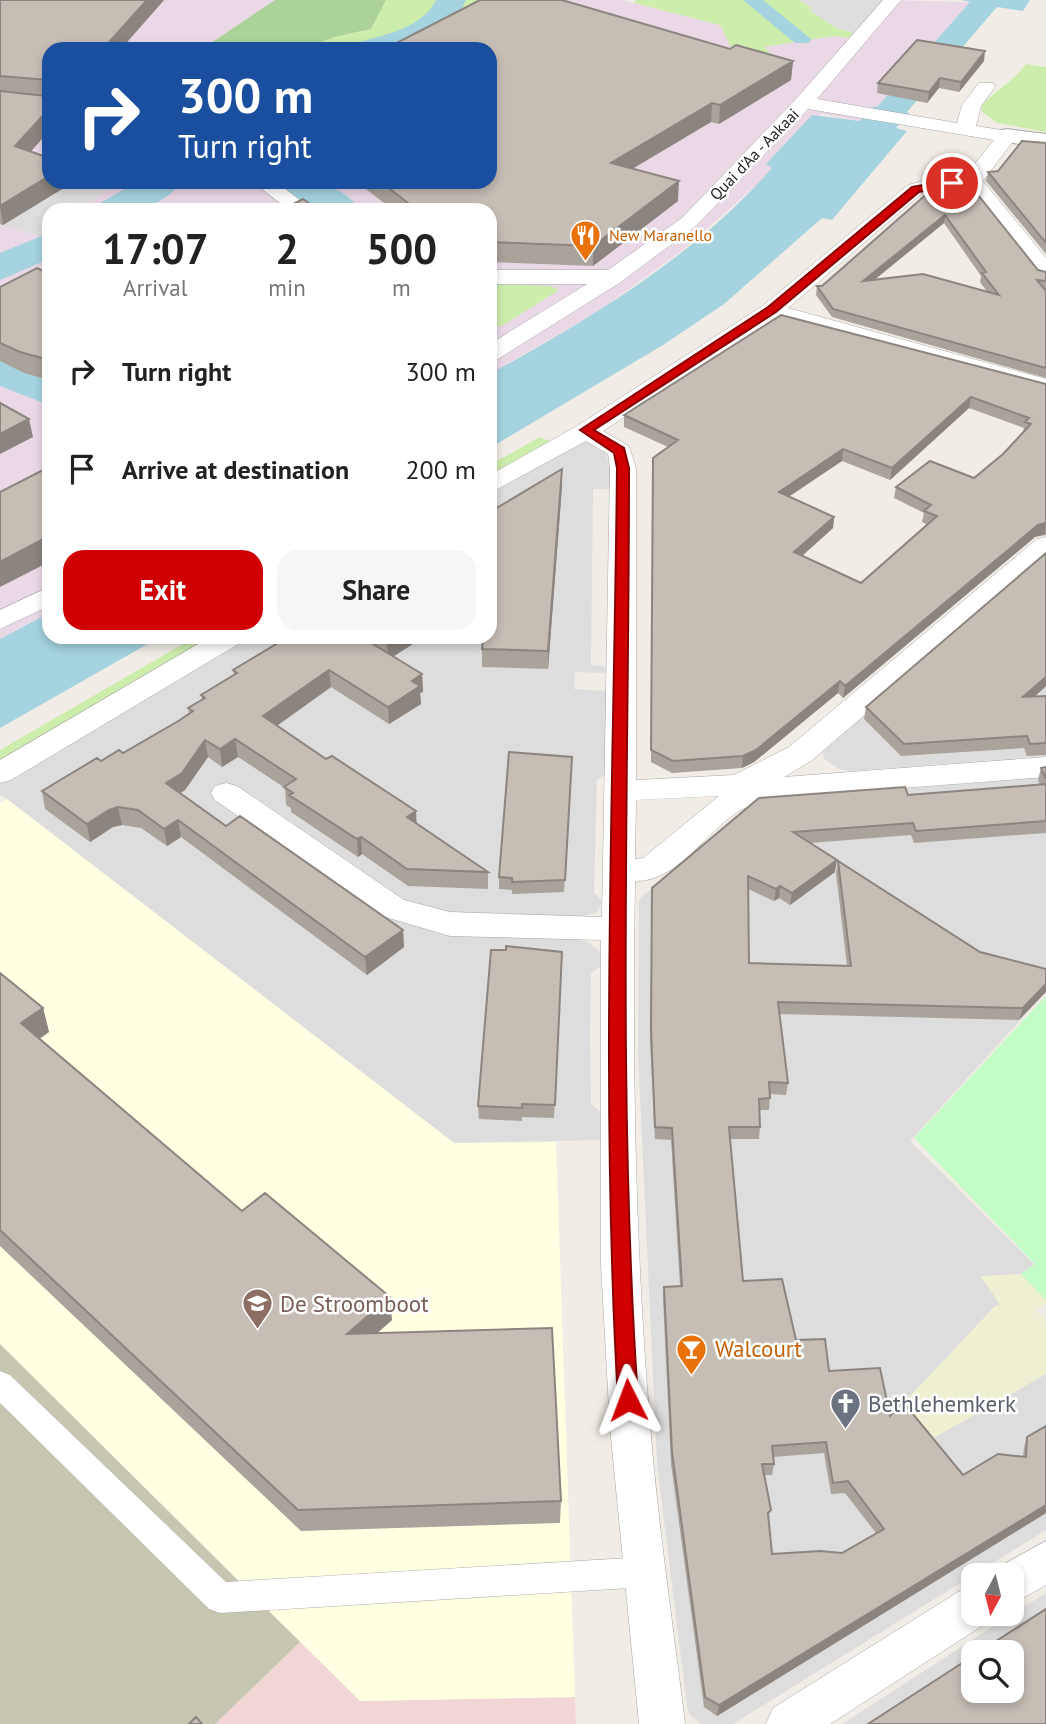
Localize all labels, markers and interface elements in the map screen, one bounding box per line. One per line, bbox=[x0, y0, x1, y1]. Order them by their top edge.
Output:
text: 300 m bbox=[178, 63, 313, 127]
icon: right bbox=[63, 70, 154, 161]
street label: Quai d'Aa - Aakaai bbox=[705, 104, 803, 204]
text: Turn right bbox=[178, 125, 312, 167]
pin bbox=[922, 153, 982, 213]
icon: arrive bbox=[933, 164, 971, 202]
restaurant icon: New Maranello bbox=[569, 218, 603, 262]
text: 17:07 bbox=[102, 221, 208, 276]
text: 2 bbox=[275, 221, 299, 276]
text: 500 bbox=[366, 221, 437, 276]
place label: New Maranello bbox=[609, 225, 712, 245]
text: Arrival bbox=[123, 273, 187, 302]
text: min bbox=[268, 273, 306, 302]
text: m bbox=[392, 273, 411, 302]
icon: right bbox=[63, 352, 101, 390]
text: Turn right bbox=[122, 355, 231, 388]
text: 300 m bbox=[405, 355, 476, 388]
icon: arrive bbox=[63, 450, 101, 488]
text: Arrive at destination bbox=[122, 453, 349, 486]
text: 200 m bbox=[405, 453, 476, 486]
button: Exit bbox=[63, 550, 263, 630]
button: Share bbox=[277, 550, 476, 630]
school or university icon: De Stroomboot bbox=[240, 1287, 274, 1331]
place label: De Stroomboot bbox=[280, 1289, 429, 1318]
bar icon: Walcourt bbox=[675, 1332, 709, 1376]
place label: Walcourt bbox=[715, 1334, 802, 1363]
position arrow bbox=[591, 1363, 665, 1437]
church icon: Bethlehemkerk bbox=[828, 1387, 862, 1431]
place label: Bethlehemkerk bbox=[868, 1389, 1016, 1418]
north arrow bbox=[961, 1563, 1024, 1626]
map controls bbox=[961, 1563, 1024, 1703]
button: search bbox=[961, 1640, 1024, 1703]

